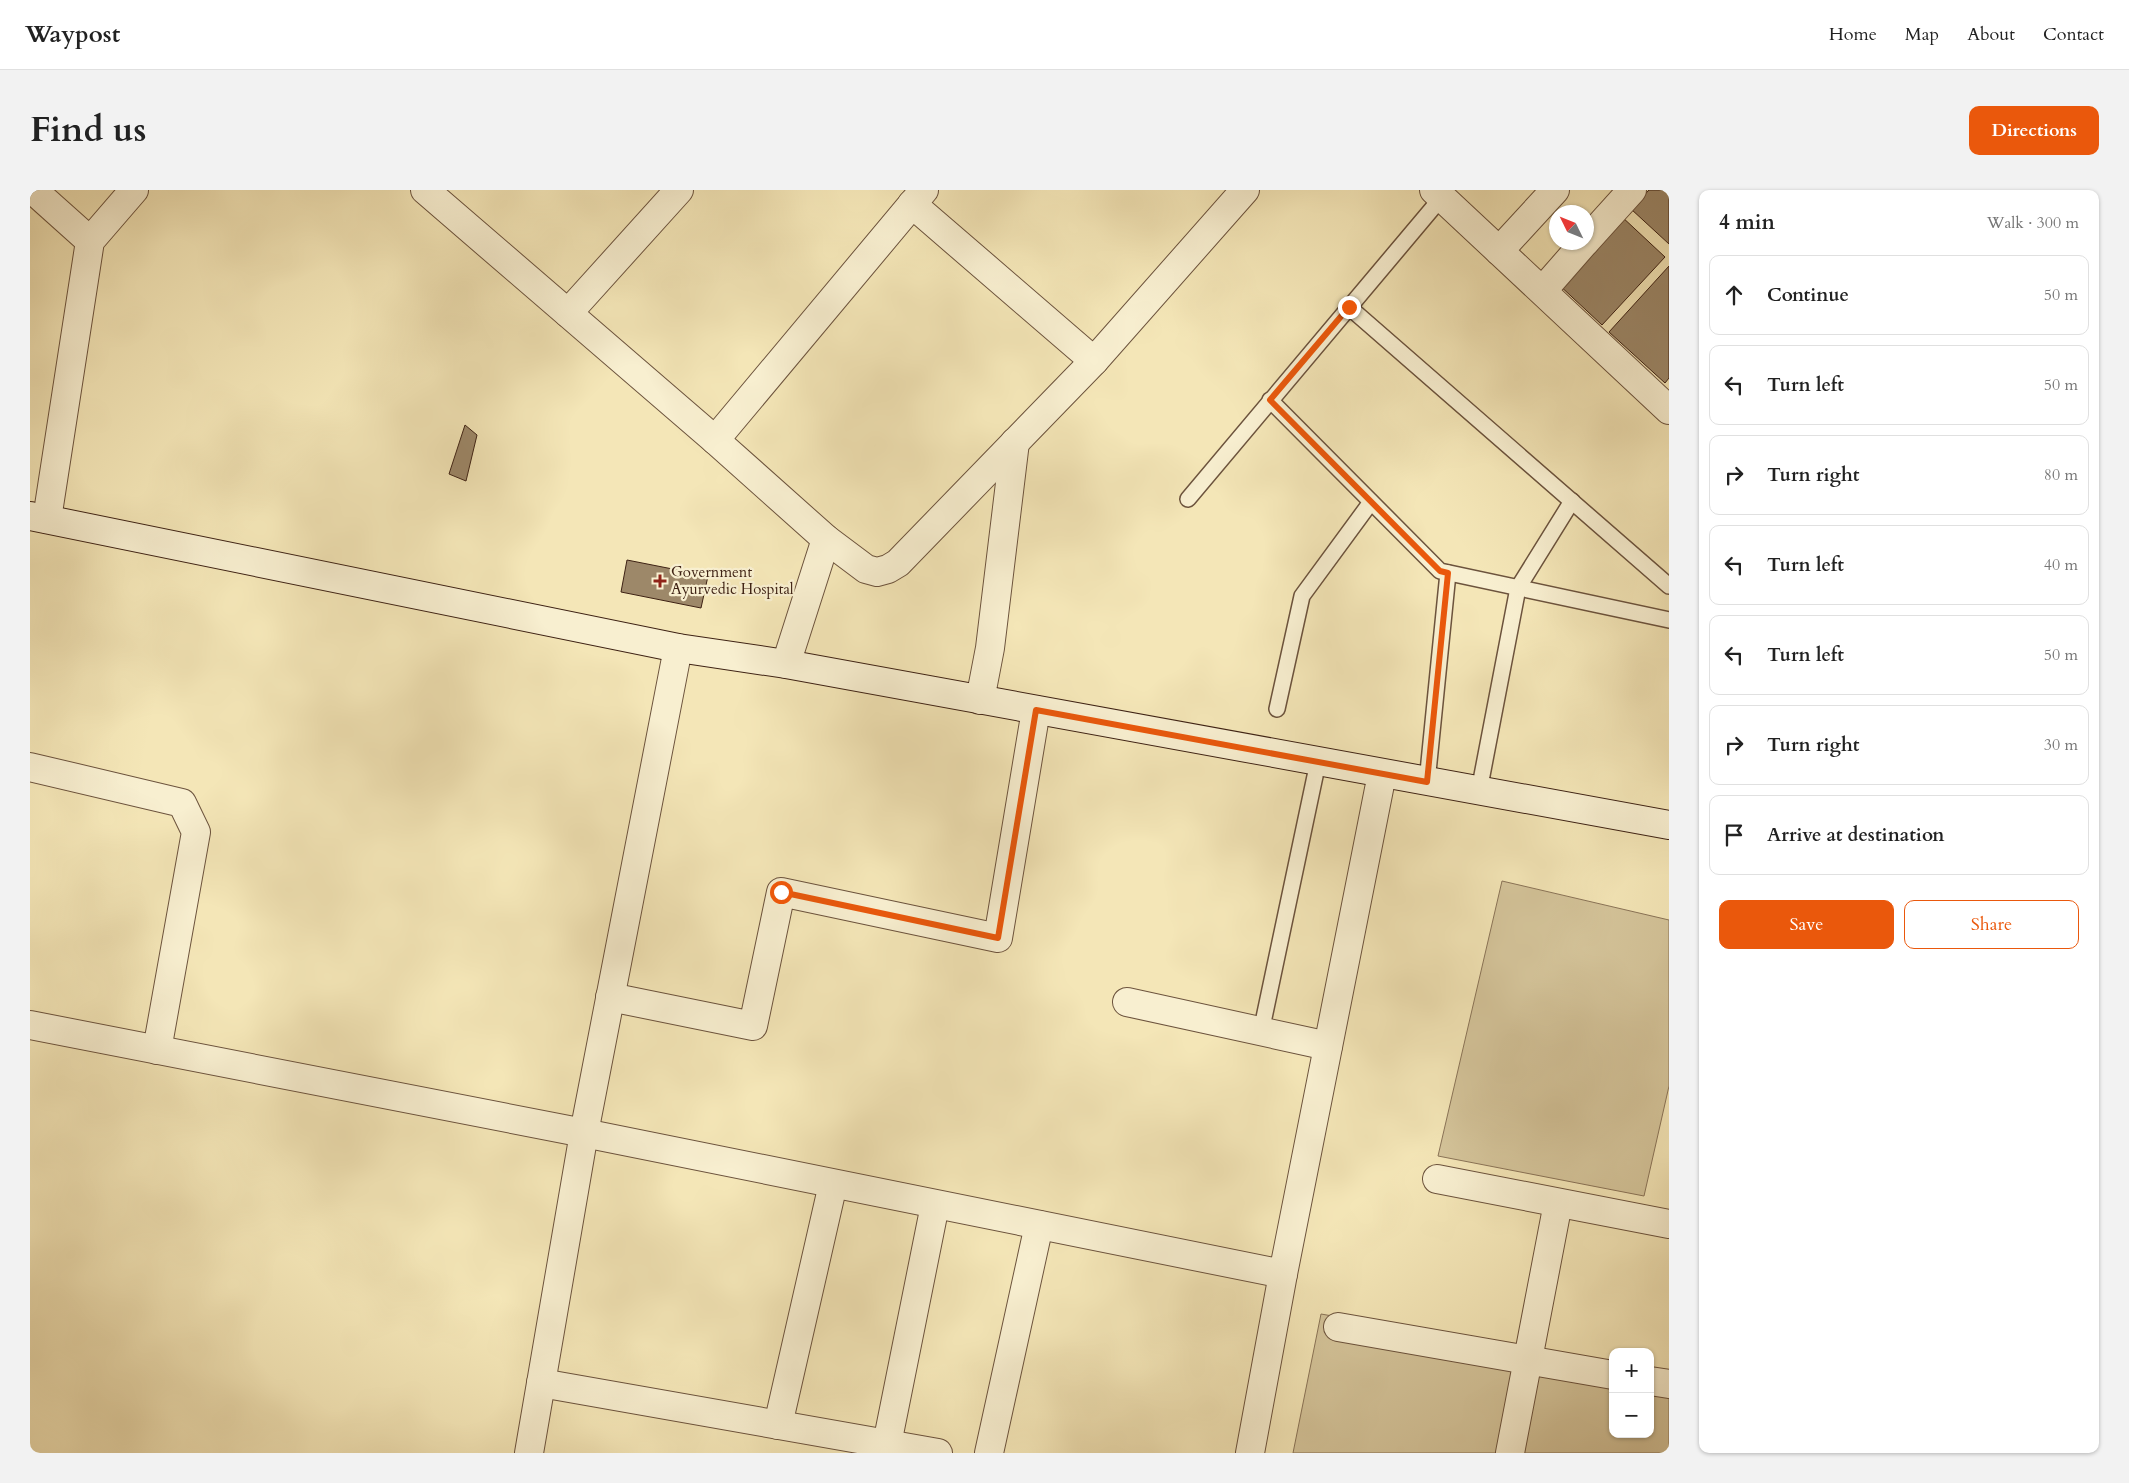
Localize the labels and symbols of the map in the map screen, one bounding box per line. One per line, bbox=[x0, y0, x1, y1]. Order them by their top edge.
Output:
north arrow bbox=[1549, 205, 1594, 250]
route end bbox=[1338, 296, 1361, 319]
place label: Government Ayurvedic Hospital bbox=[671, 562, 794, 599]
marker: Government Ayurvedic Hospital bbox=[653, 574, 667, 588]
route start bbox=[770, 881, 793, 904]

